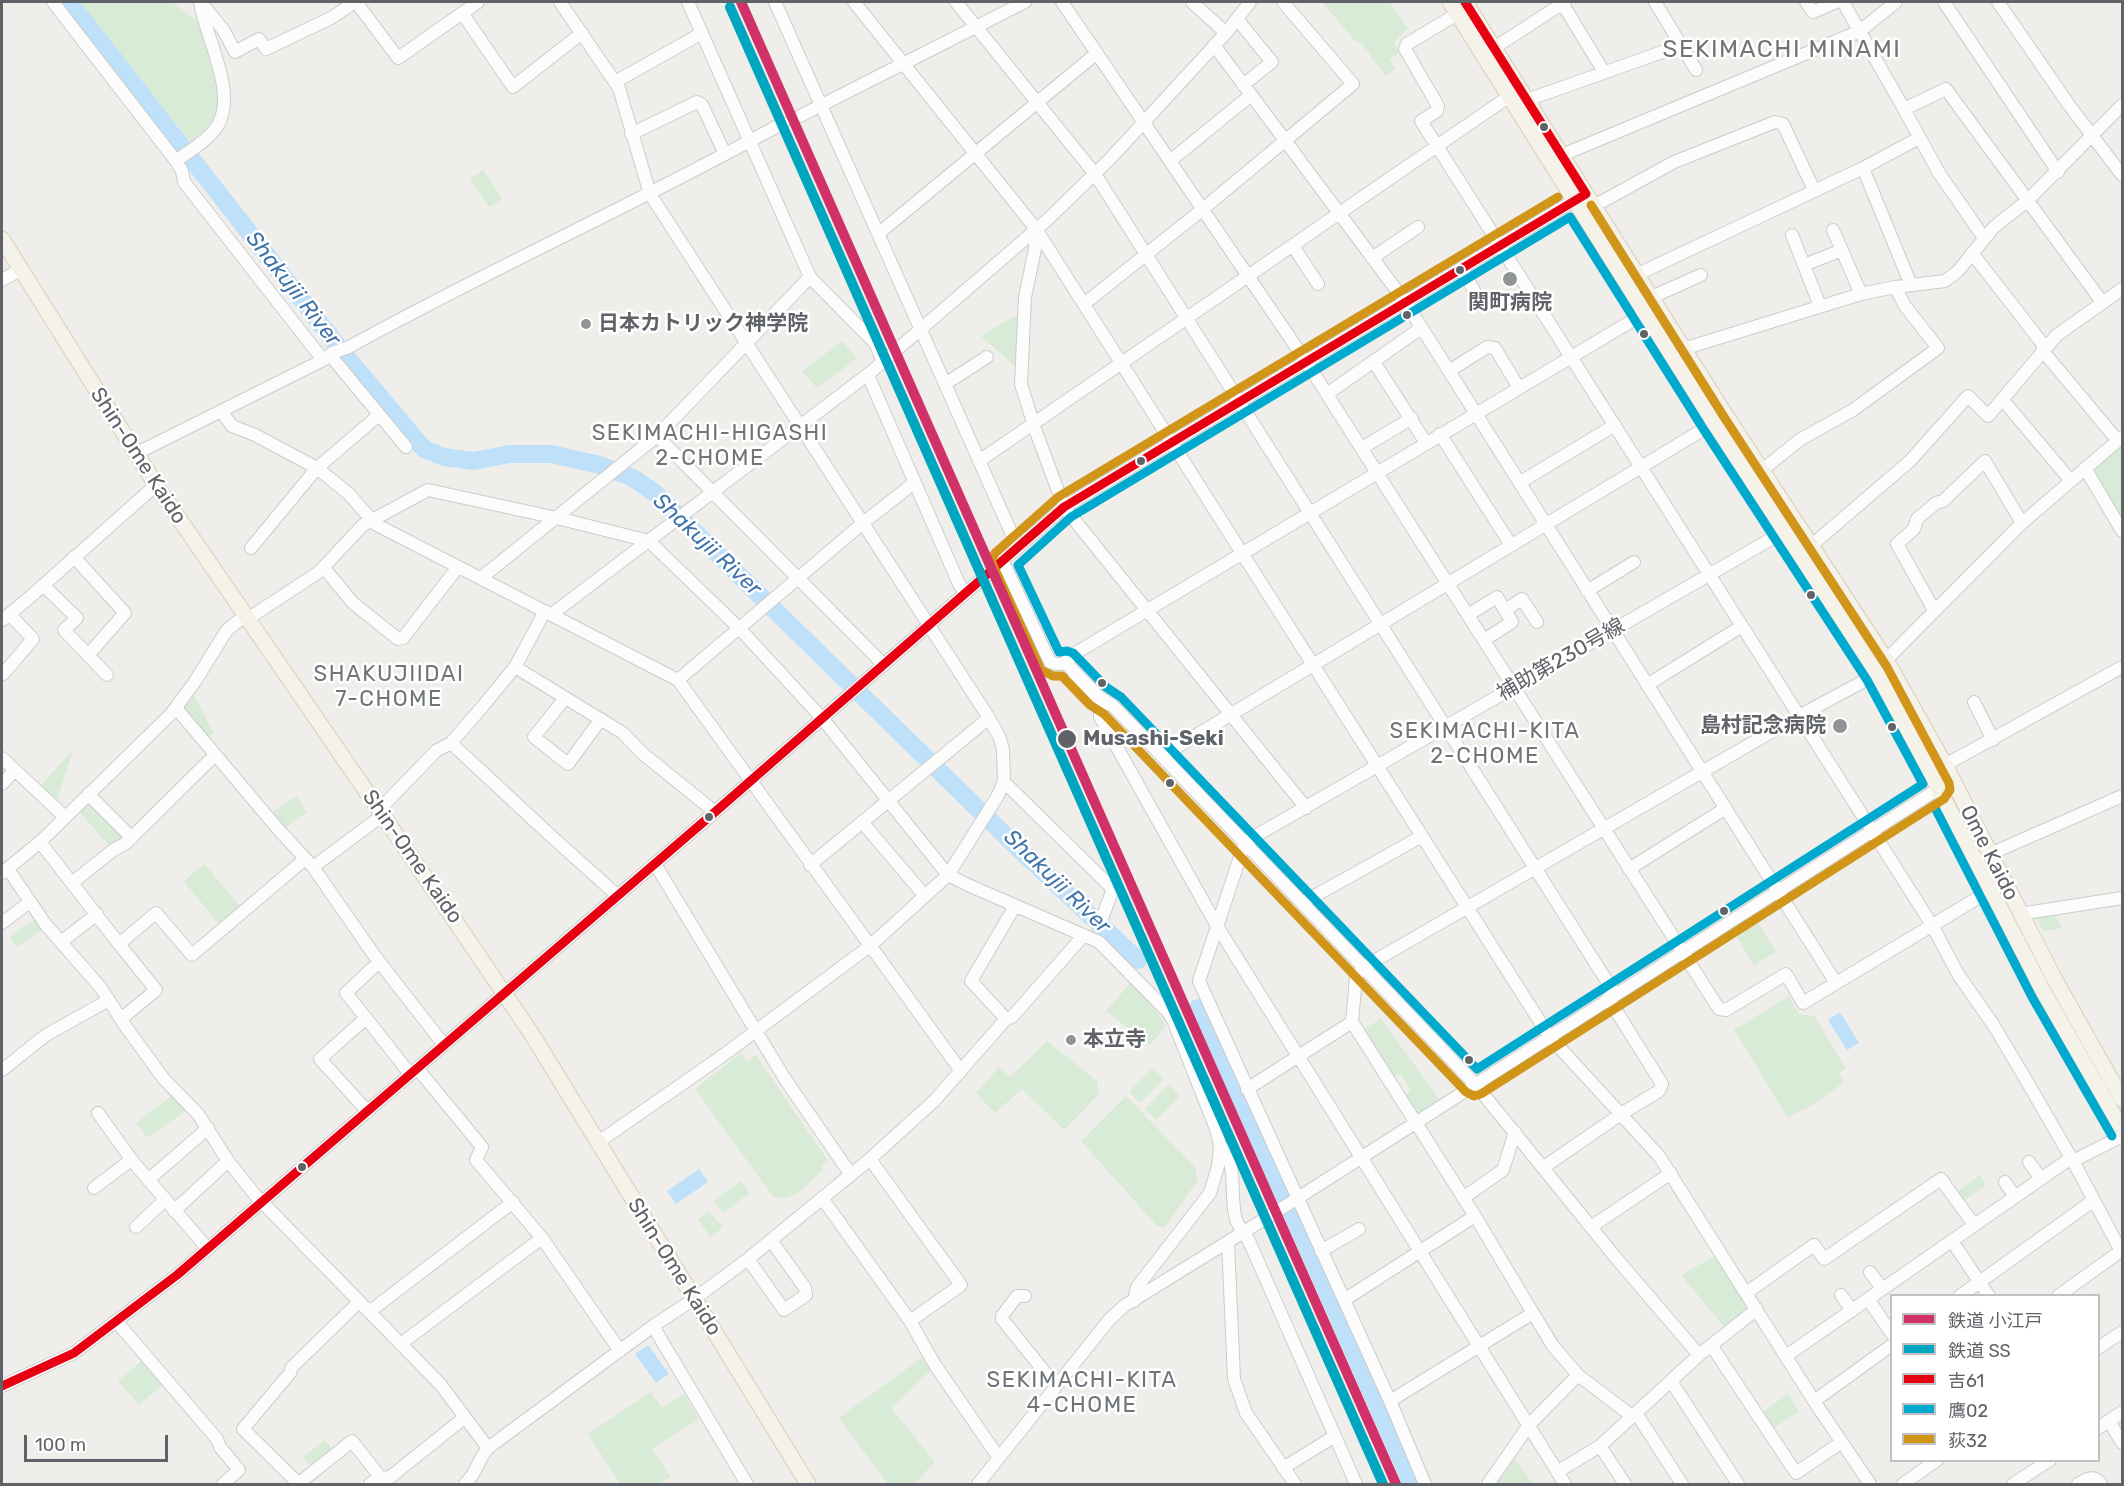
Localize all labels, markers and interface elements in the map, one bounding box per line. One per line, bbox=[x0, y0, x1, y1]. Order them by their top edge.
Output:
district label: SEKIMACHI MINAMI bbox=[1663, 36, 1901, 64]
unlabelled marker bbox=[1538, 121, 1550, 133]
water label: Shakujii River bbox=[240, 226, 346, 352]
unlabelled marker bbox=[1454, 264, 1466, 276]
marker: 関町病院 bbox=[1501, 270, 1519, 288]
place label: 関町病院 bbox=[1468, 290, 1552, 316]
unlabelled marker bbox=[1401, 309, 1413, 321]
place label: 日本カトリック神学院 bbox=[598, 311, 808, 337]
marker: 日本カトリック神学院 bbox=[579, 317, 593, 331]
unlabelled marker bbox=[1638, 328, 1650, 340]
street label: Shin-Ome Kaido bbox=[85, 383, 191, 529]
district label: SEKIMACHI-HIGASHI 2-CHOME bbox=[592, 421, 828, 472]
unlabelled marker bbox=[1135, 455, 1147, 467]
water label: Shakujii River bbox=[647, 488, 767, 602]
unlabelled marker bbox=[1805, 589, 1817, 601]
street label: 補助第230号線 bbox=[1493, 613, 1629, 707]
district label: SHAKUJIIDAI 7-CHOME bbox=[314, 662, 464, 714]
unlabelled marker bbox=[1096, 677, 1108, 689]
place label: 島村記念病院 bbox=[1700, 713, 1826, 739]
marker: 島村記念病院 bbox=[1831, 717, 1849, 735]
district label: SEKIMACHI-KITA 2-CHOME bbox=[1390, 719, 1580, 770]
unlabelled marker bbox=[1886, 721, 1898, 733]
place label: Musashi-Seki bbox=[1083, 726, 1224, 752]
marker: Musashi-Seki bbox=[1056, 728, 1078, 750]
unlabelled marker bbox=[1164, 777, 1176, 789]
street label: Shin-Ome Kaido bbox=[357, 785, 467, 929]
street label: Ome Kaido bbox=[1954, 801, 2024, 905]
unlabelled marker bbox=[703, 811, 715, 823]
water label: Shakujii River bbox=[998, 824, 1116, 940]
unlabelled marker bbox=[1718, 905, 1730, 917]
place label: 本立寺 bbox=[1083, 1027, 1146, 1053]
marker: 本立寺 bbox=[1064, 1033, 1078, 1047]
unlabelled marker bbox=[1463, 1054, 1475, 1066]
unlabelled marker bbox=[296, 1161, 308, 1173]
street label: Shin-Ome Kaido bbox=[622, 1194, 726, 1340]
legend bbox=[1890, 1294, 2100, 1462]
text: 鉄道 小江戸 bbox=[1948, 1310, 2042, 1332]
text: 鉄道 SS bbox=[1948, 1340, 2011, 1362]
district label: SEKIMACHI-KITA 4-CHOME bbox=[987, 1368, 1177, 1420]
text: 吉61 bbox=[1948, 1370, 1984, 1392]
text: 鷹02 bbox=[1948, 1400, 1988, 1422]
scale bar bbox=[27, 1423, 171, 1461]
text: 荻32 bbox=[1948, 1430, 1987, 1452]
text: 100 m bbox=[35, 1434, 86, 1456]

